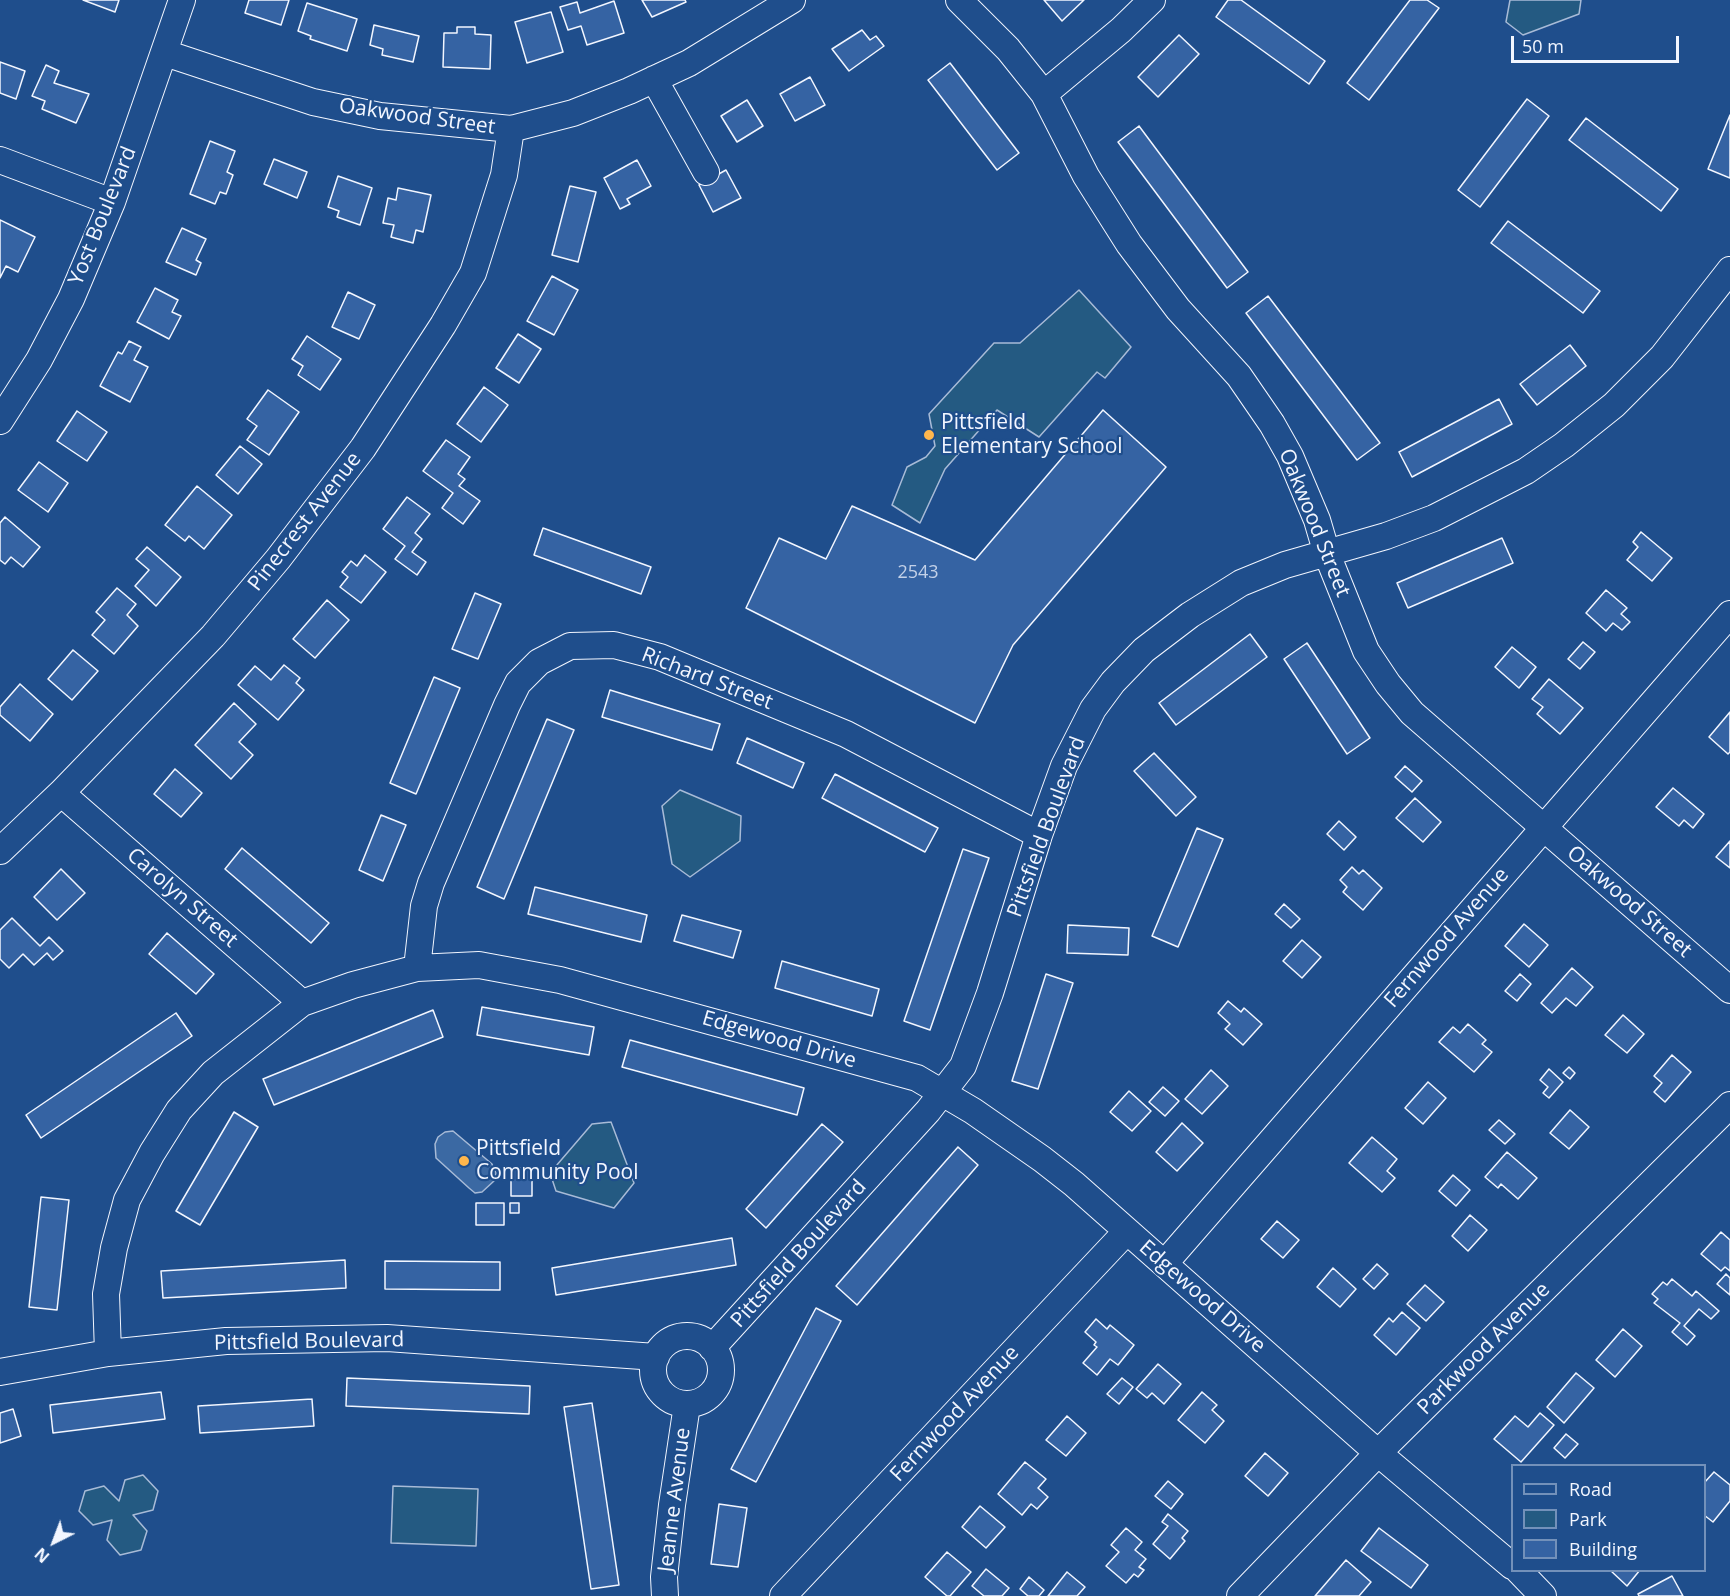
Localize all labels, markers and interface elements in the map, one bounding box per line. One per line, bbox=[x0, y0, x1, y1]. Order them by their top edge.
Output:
scale bar bbox=[1514, 24, 1682, 62]
text: 50 m bbox=[1522, 34, 1564, 58]
street label: Oakwood Street bbox=[337, 94, 497, 140]
street label: Yost Boulevard bbox=[64, 143, 142, 289]
place label: Pittsfield Elementary School bbox=[941, 410, 1123, 460]
marker: Pittsfield Elementary School bbox=[922, 428, 936, 442]
street label: Oakwood Street bbox=[1273, 445, 1355, 601]
street label: Pinecrest Avenue bbox=[243, 448, 367, 596]
house number: 2543 bbox=[897, 562, 939, 584]
street label: Richard Street bbox=[638, 642, 776, 716]
street label: Pittsfield Boulevard bbox=[1003, 733, 1091, 921]
street label: Oakwood Street bbox=[1561, 841, 1697, 963]
street label: Carolyn Street bbox=[121, 843, 243, 953]
street label: Fernwood Avenue bbox=[1379, 863, 1515, 1013]
street label: Edgewood Drive bbox=[699, 1006, 859, 1074]
place label: Pittsfield Community Pool bbox=[476, 1136, 638, 1186]
marker: Pittsfield Community Pool bbox=[457, 1154, 471, 1168]
street label: Pittsfield Boulevard bbox=[726, 1175, 872, 1333]
street label: Edgewood Drive bbox=[1134, 1235, 1270, 1359]
street label: Parkwood Avenue bbox=[1413, 1278, 1555, 1420]
street label: Pittsfield Boulevard bbox=[214, 1328, 404, 1356]
street label: Fernwood Avenue bbox=[885, 1341, 1025, 1487]
street label: Jeanne Avenue bbox=[654, 1426, 696, 1574]
legend bbox=[1511, 1464, 1706, 1572]
text: Road bbox=[1569, 1477, 1612, 1501]
text: Park bbox=[1569, 1507, 1607, 1531]
north arrow bbox=[24, 1512, 84, 1572]
text: Building bbox=[1569, 1537, 1637, 1561]
text: N bbox=[30, 1543, 54, 1568]

